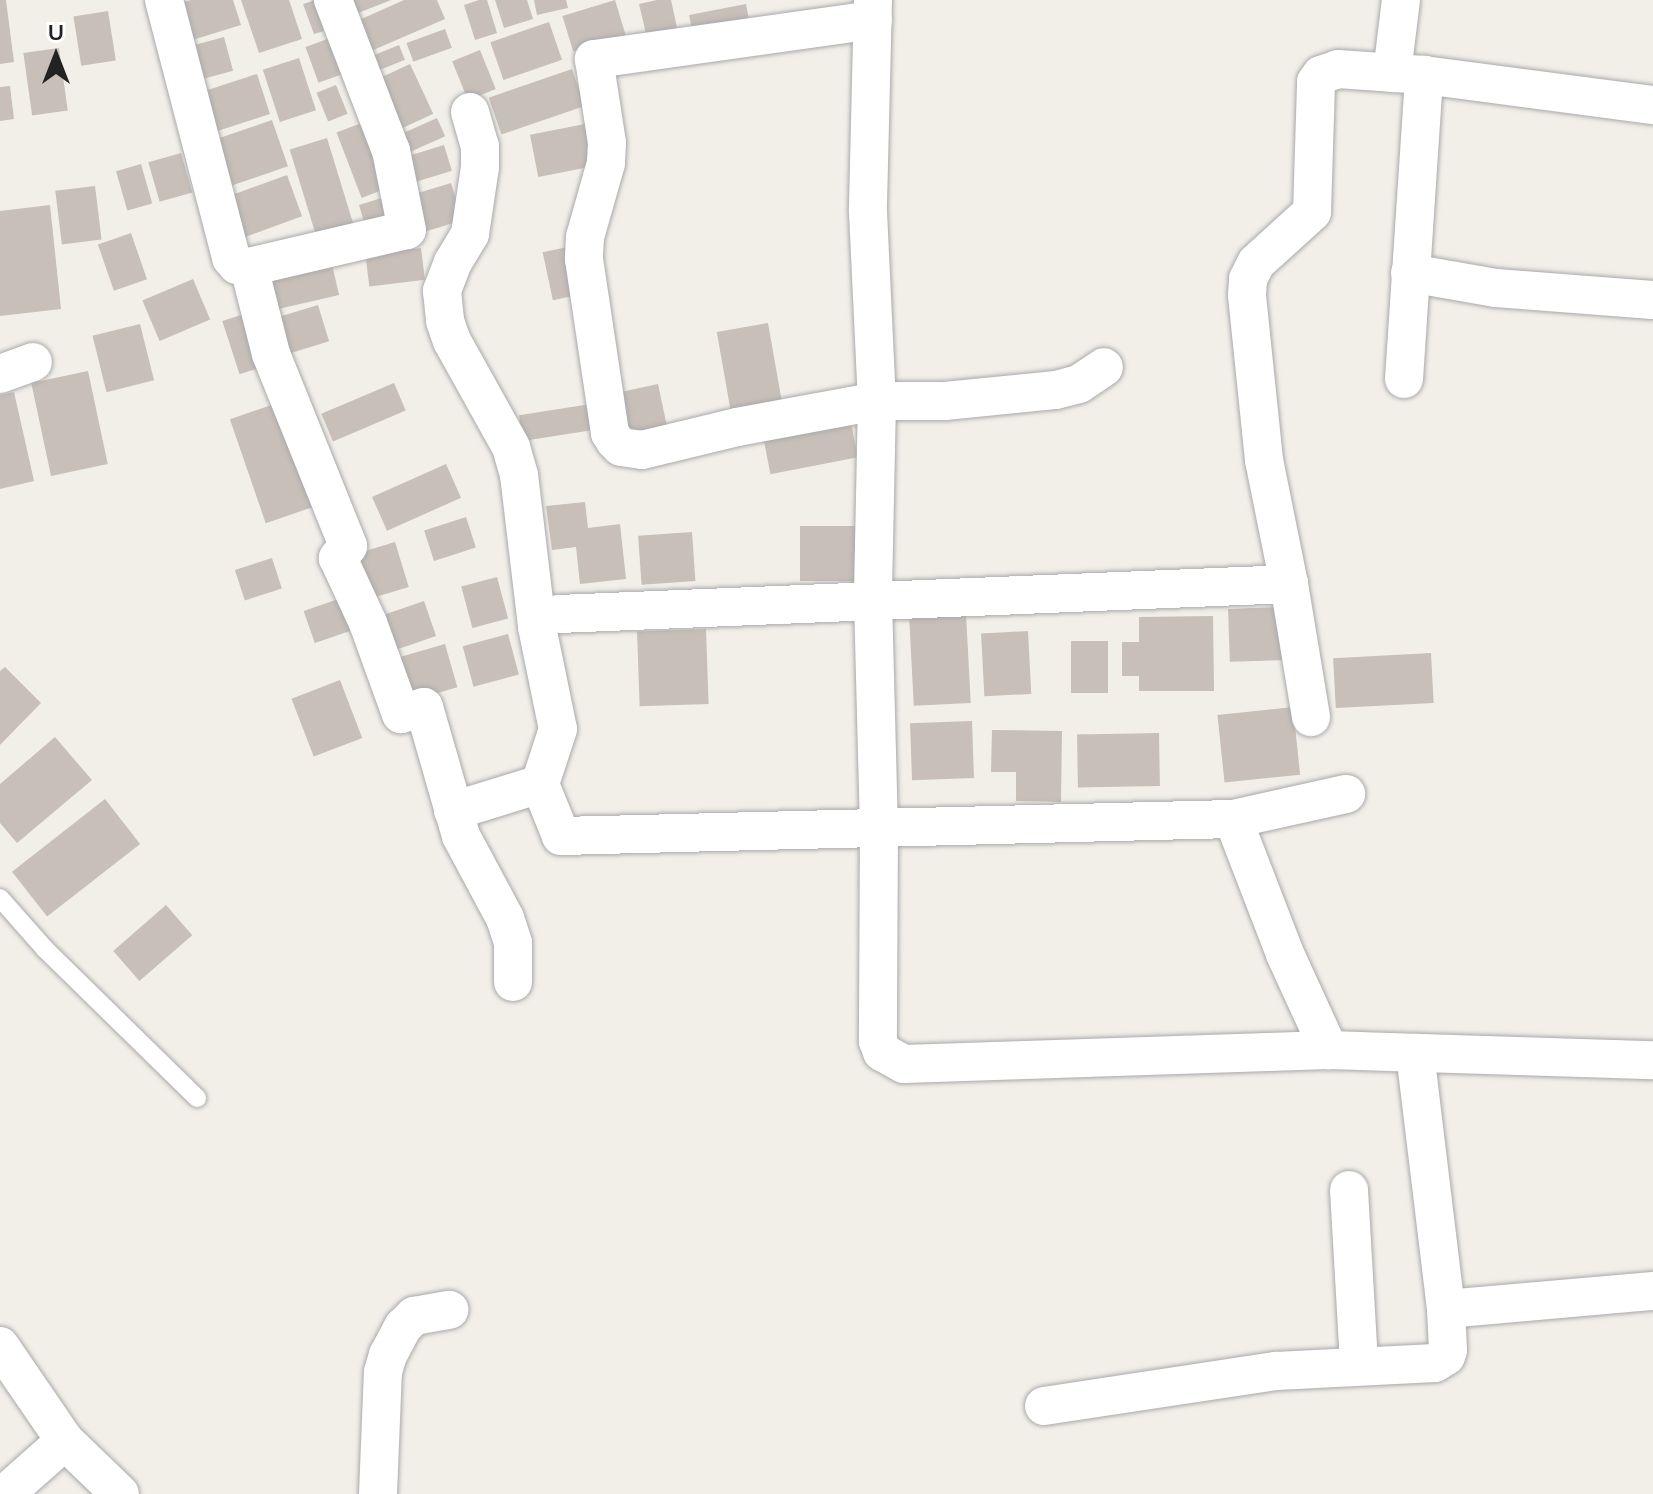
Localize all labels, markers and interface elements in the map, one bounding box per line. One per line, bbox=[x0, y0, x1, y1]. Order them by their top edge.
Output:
north arrow bbox=[16, 16, 96, 96]
text: U bbox=[48, 18, 64, 46]

